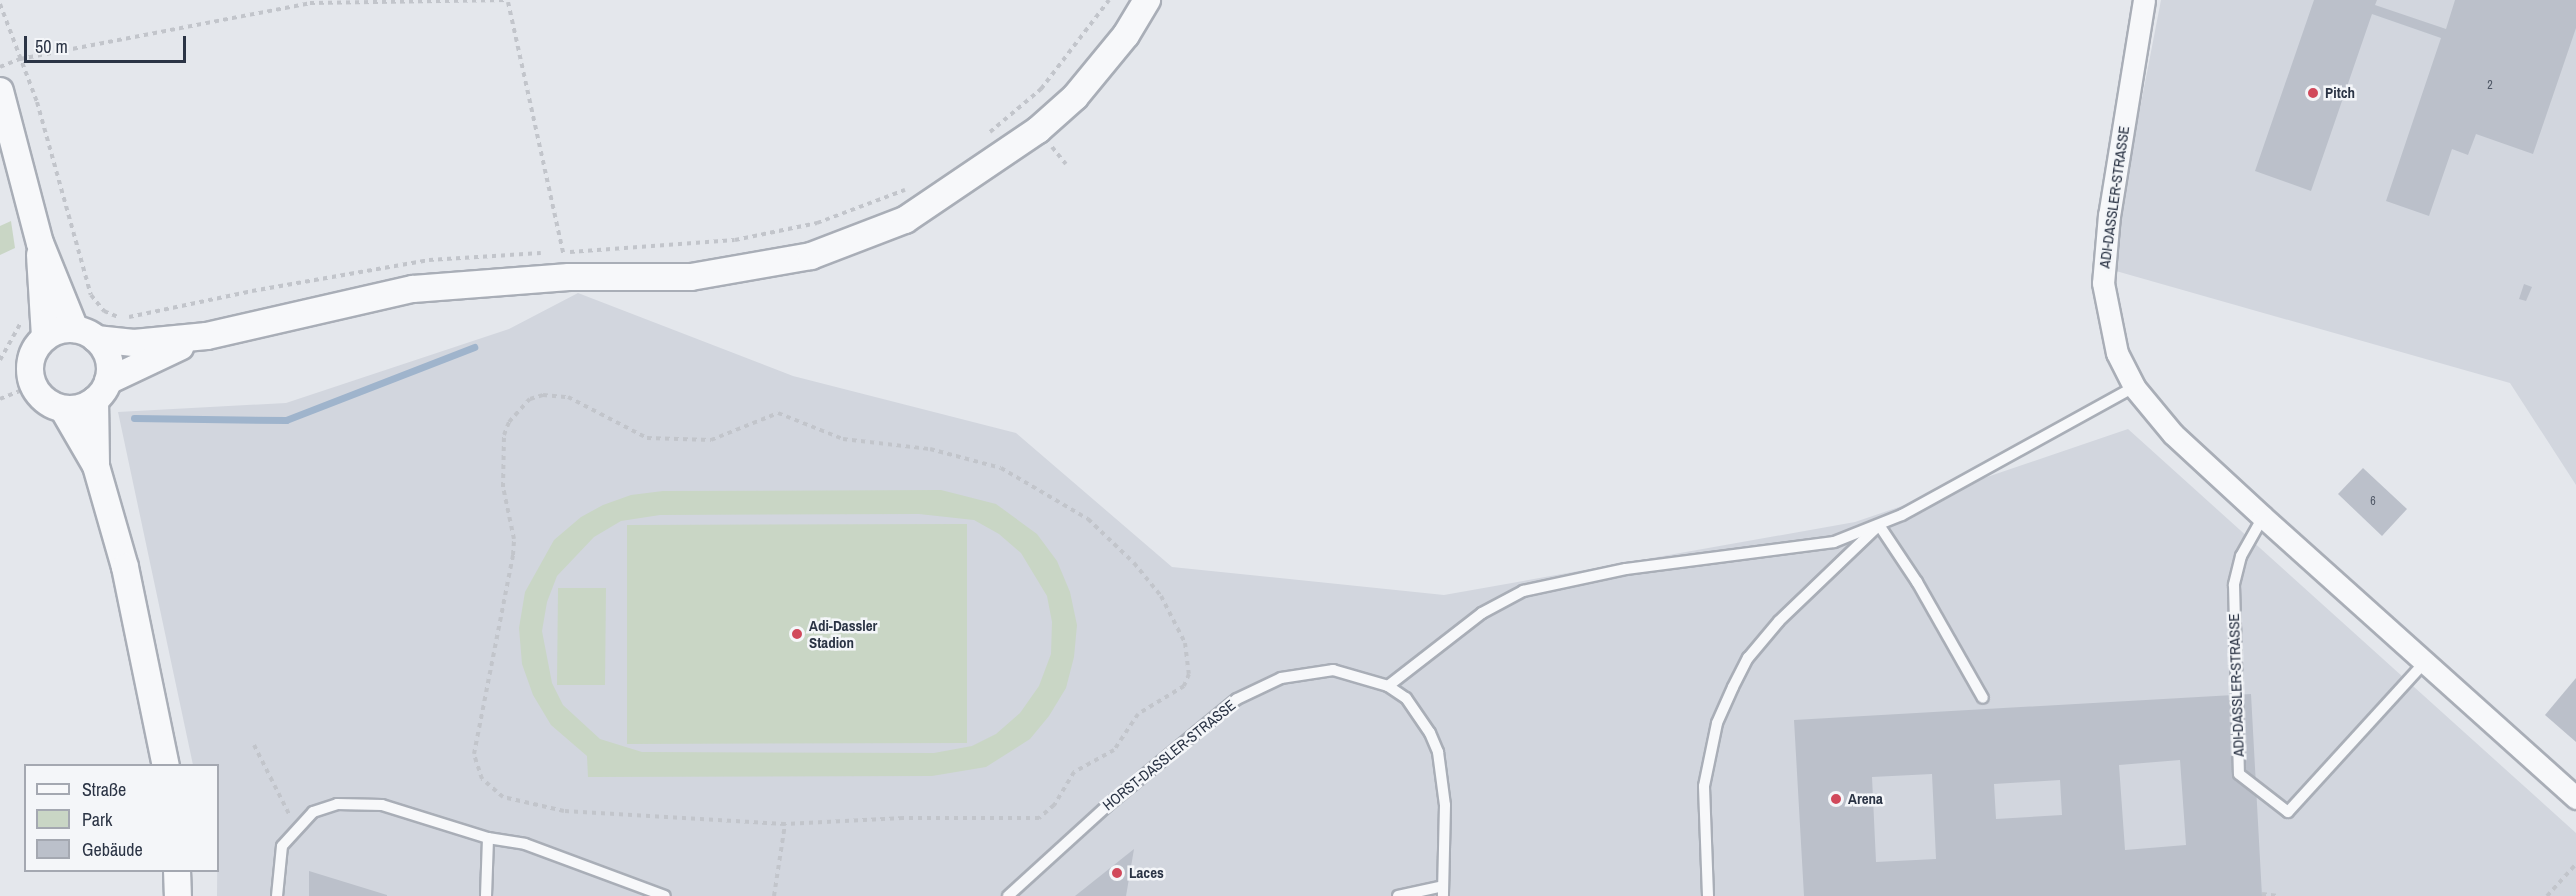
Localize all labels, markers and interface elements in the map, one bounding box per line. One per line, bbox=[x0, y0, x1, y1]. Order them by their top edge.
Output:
scale bar bbox=[27, 24, 189, 62]
text: 50 m bbox=[35, 34, 68, 59]
house number: 2 bbox=[2487, 79, 2493, 93]
place label: Pitch bbox=[2325, 84, 2355, 102]
marker: Pitch bbox=[2306, 86, 2320, 100]
street label: ADI-DASSLER-STRASSE bbox=[2095, 125, 2133, 269]
house number: 6 bbox=[2370, 495, 2376, 509]
street label: ADI-DASSLER-STRASSE bbox=[2225, 613, 2247, 757]
place label: Adi-Dassler Stadion bbox=[809, 616, 877, 651]
marker: Adi-Dassler Stadion bbox=[790, 627, 804, 641]
street label: HORST-DASSLER-STRASSE bbox=[1099, 696, 1239, 814]
legend bbox=[24, 764, 219, 872]
text: Straße bbox=[82, 777, 126, 802]
place label: Arena bbox=[1848, 790, 1883, 808]
marker: Arena bbox=[1829, 792, 1843, 806]
text: Park bbox=[82, 807, 112, 832]
text: Gebäude bbox=[82, 837, 143, 862]
place label: Laces bbox=[1129, 864, 1164, 882]
marker: Laces bbox=[1110, 866, 1124, 880]

